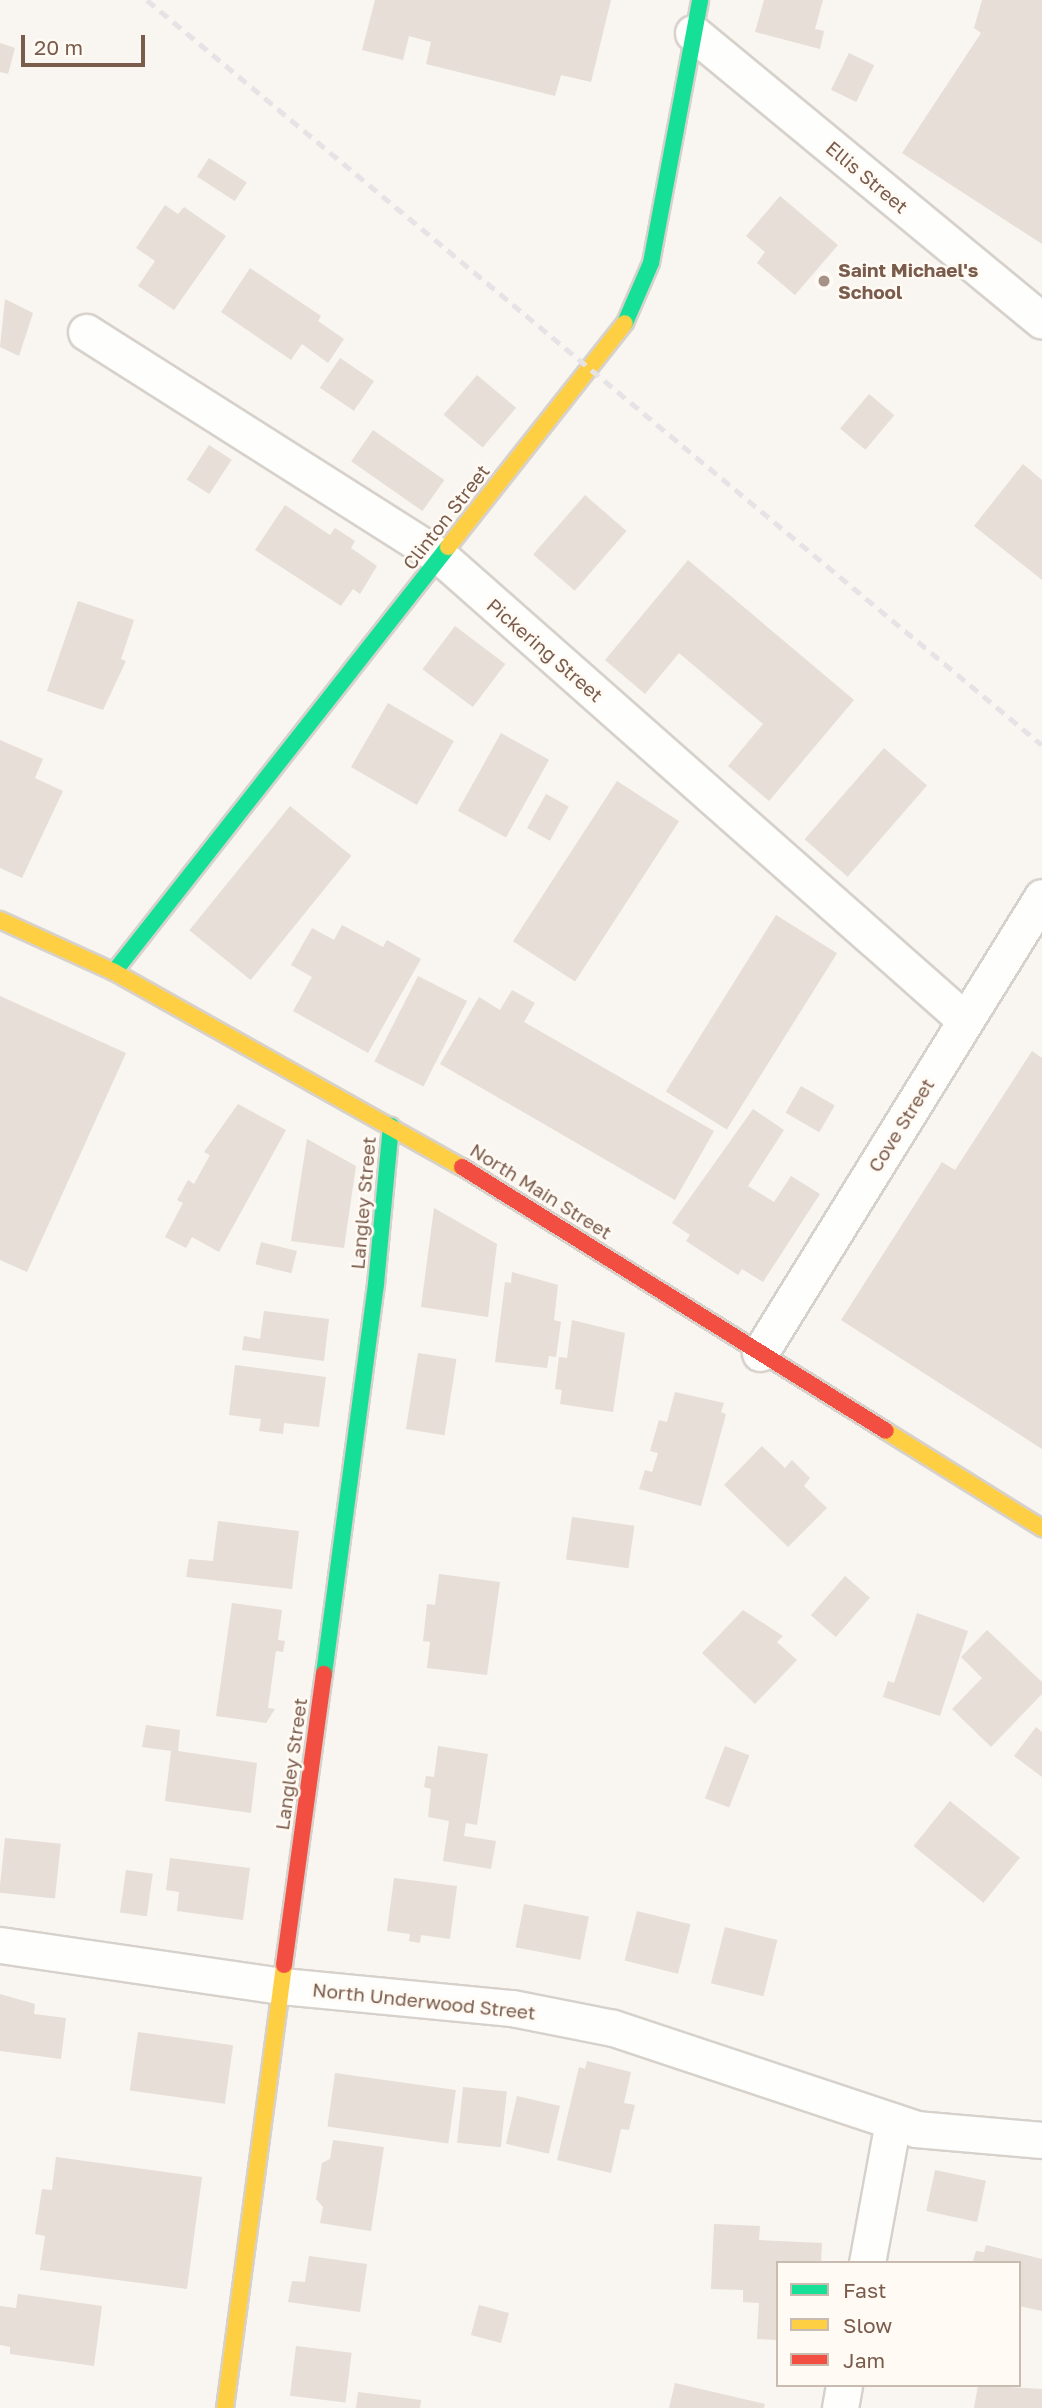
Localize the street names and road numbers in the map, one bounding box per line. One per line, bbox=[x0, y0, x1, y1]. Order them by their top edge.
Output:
street label: Ellis Street bbox=[821, 136, 913, 218]
street label: Clinton Street bbox=[398, 460, 494, 574]
street label: Pickering Street bbox=[482, 593, 608, 707]
street label: Cove Street bbox=[863, 1074, 939, 1176]
street label: Langley Street bbox=[346, 1136, 380, 1270]
street label: North Main Street bbox=[466, 1138, 616, 1244]
street label: Langley Street bbox=[270, 1696, 312, 1832]
street label: North Underwood Street bbox=[311, 1978, 537, 2024]

